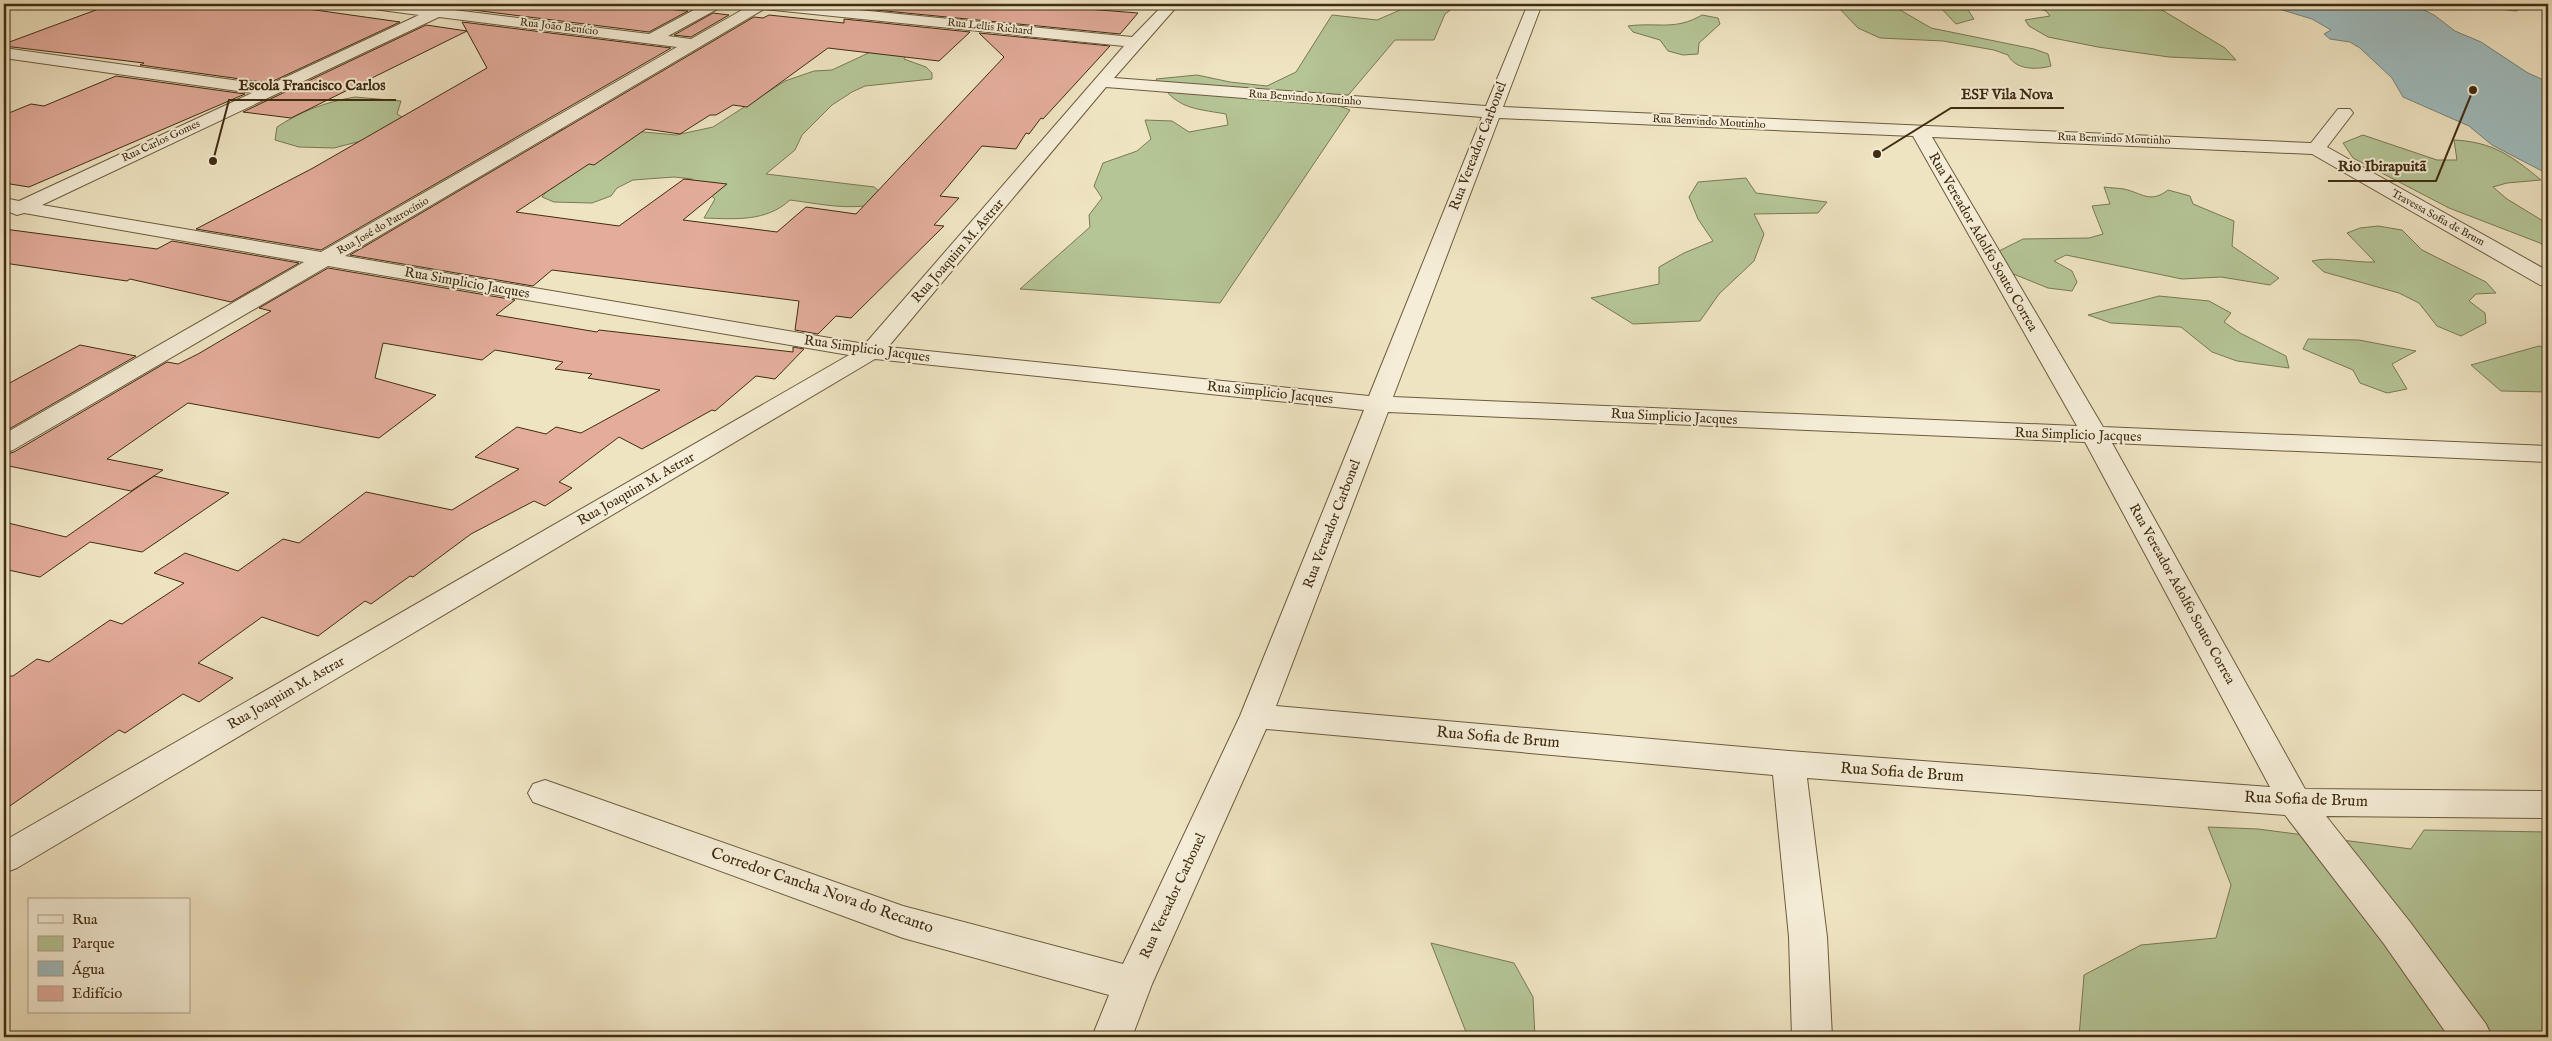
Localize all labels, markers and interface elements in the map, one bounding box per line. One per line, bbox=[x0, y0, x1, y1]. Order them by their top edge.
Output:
street label: Rua João Benício bbox=[519, 15, 599, 39]
street label: Rua Lellis Richard bbox=[947, 16, 1034, 38]
callout: Escola Francisco Carlos bbox=[229, 70, 396, 100]
text: Escola Francisco Carlos bbox=[239, 76, 386, 95]
callout: ESF Vila Nova bbox=[1951, 78, 2064, 108]
street label: Rua Vereador Carbonel bbox=[1445, 79, 1511, 213]
text: ESF Vila Nova bbox=[1961, 85, 2054, 104]
street label: Rua Benvindo Moutinho bbox=[1248, 87, 1362, 109]
street label: Rua Benvindo Moutinho bbox=[1652, 112, 1766, 132]
street label: Rua Carlos Gomes bbox=[120, 117, 203, 165]
street label: Rua Benvindo Moutinho bbox=[2057, 130, 2171, 148]
street label: Rua Vereador Adolfo Souto Correa bbox=[1924, 149, 2042, 336]
callout: Rio Ibirapuitã bbox=[2328, 151, 2436, 181]
text: Rio Ibirapuitã bbox=[2338, 157, 2427, 176]
street label: Travessa Sofia de Brum bbox=[2389, 187, 2488, 250]
street label: Rua José do Patrocínio bbox=[334, 194, 432, 258]
street label: Rua Joaquim M. Astrar bbox=[908, 195, 1008, 307]
street label: Rua Simplicio Jacques bbox=[403, 263, 531, 303]
street label: Rua Simplicio Jacques bbox=[803, 331, 931, 367]
street label: Rua Simplicio Jacques bbox=[1206, 377, 1334, 409]
street label: Rua Simplicio Jacques bbox=[1610, 405, 1738, 429]
street label: Rua Simplicio Jacques bbox=[2014, 424, 2142, 446]
street label: Rua Joaquim M. Astrar bbox=[574, 448, 698, 530]
street label: Rua Vereador Carbonel bbox=[1299, 457, 1365, 591]
street label: Rua Vereador Adolfo Souto Correa bbox=[2125, 500, 2240, 688]
street label: Rua Joaquim M. Astrar bbox=[224, 652, 348, 734]
street label: Rua Sofia de Brum bbox=[1435, 723, 1561, 753]
street label: Rua Sofia de Brum bbox=[1840, 759, 1964, 787]
street label: Rua Sofia de Brum bbox=[2244, 788, 2368, 812]
street label: Rua Vereador Carbonel bbox=[1136, 830, 1210, 962]
street label: Corredor Cancha Nova do Recanto bbox=[708, 843, 936, 939]
legend bbox=[28, 898, 190, 1014]
text: Rua bbox=[72, 910, 98, 929]
text: Parque bbox=[72, 934, 115, 953]
text: Água bbox=[71, 960, 105, 979]
text: Edifício bbox=[72, 984, 122, 1003]

